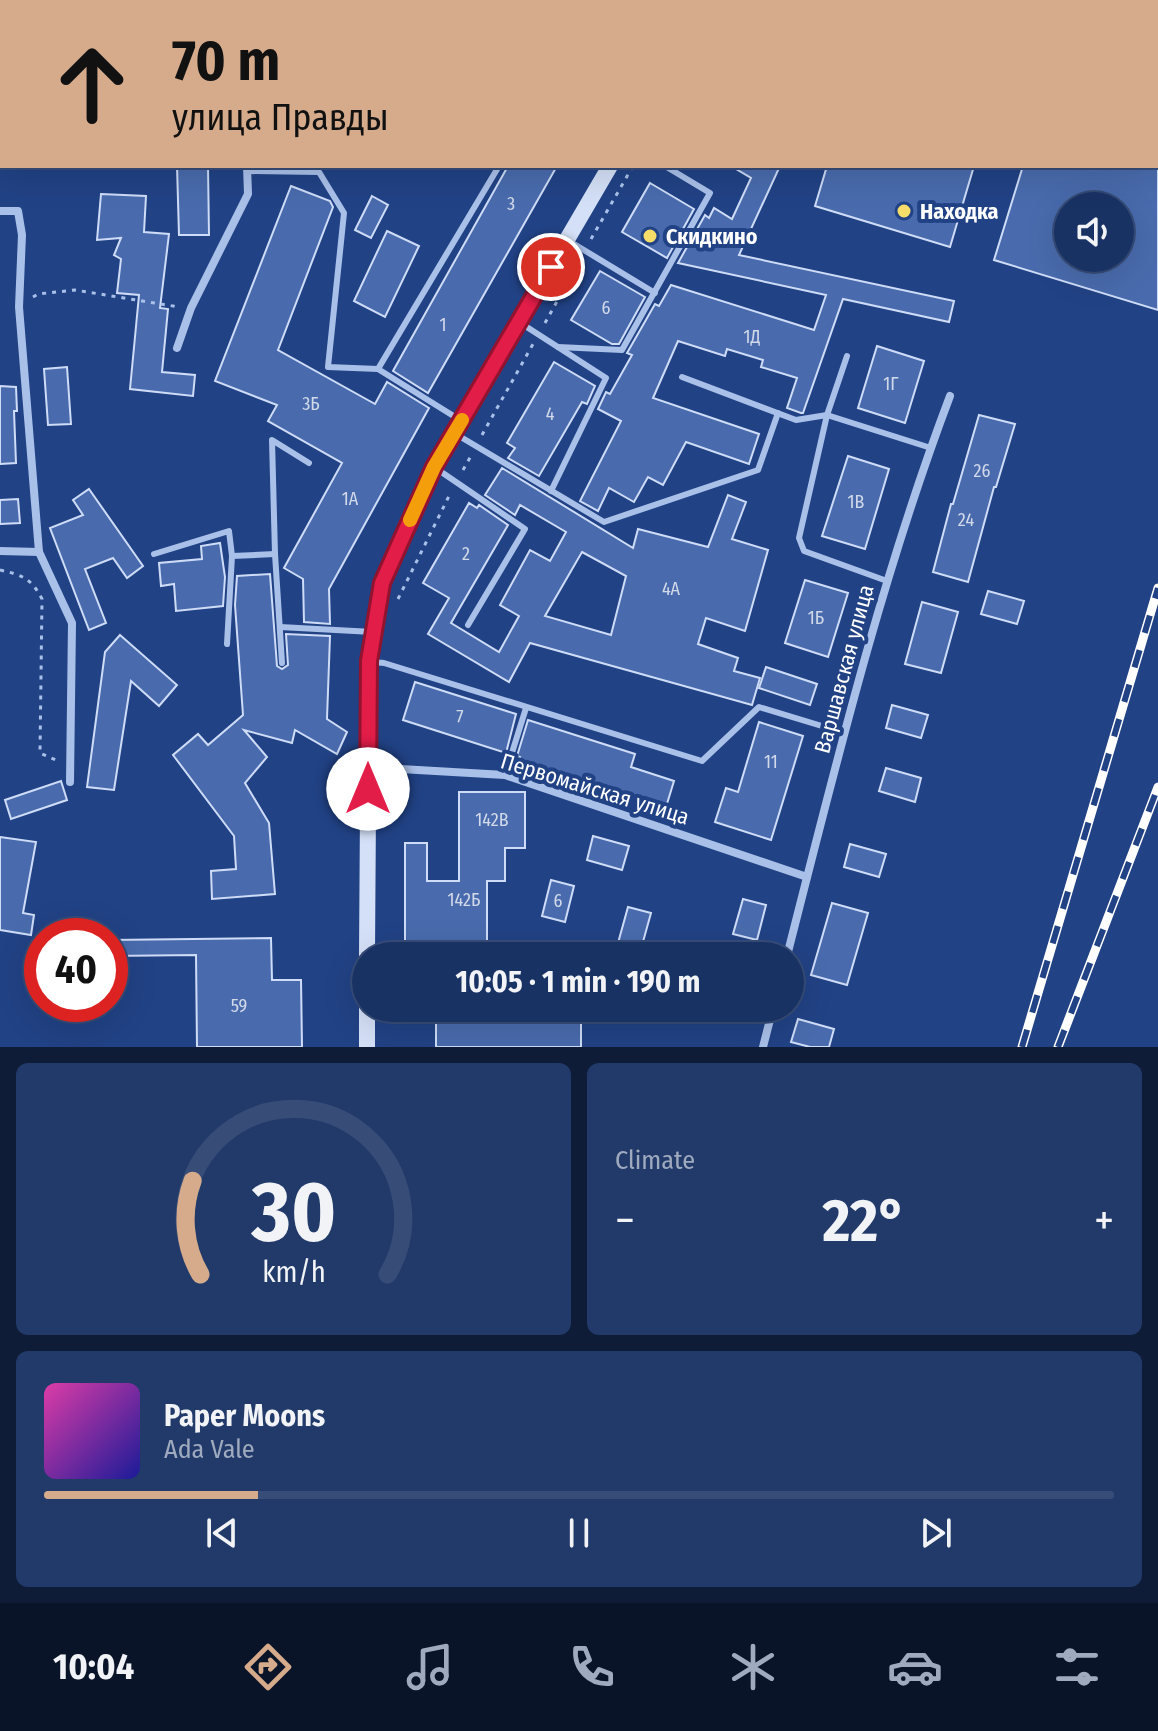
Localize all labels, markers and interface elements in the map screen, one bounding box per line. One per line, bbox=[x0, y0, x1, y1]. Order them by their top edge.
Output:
text: 70 m bbox=[172, 28, 280, 95]
icon: ahead bbox=[40, 32, 144, 136]
text: улица Правды bbox=[172, 96, 389, 140]
map controls bbox=[1054, 192, 1134, 272]
button: sound bbox=[1054, 192, 1134, 272]
house number: 3 bbox=[507, 193, 515, 215]
place label: Находка bbox=[920, 198, 999, 225]
marker: Находка bbox=[895, 202, 913, 220]
place label: Скидкино bbox=[666, 223, 758, 250]
marker: Скидкино bbox=[641, 227, 659, 245]
pin bbox=[517, 233, 585, 301]
icon: arrive bbox=[529, 245, 573, 289]
house number: 6 bbox=[602, 297, 611, 319]
house number: 1 bbox=[439, 314, 447, 336]
house number: 1Д bbox=[743, 326, 761, 348]
house number: 1Г bbox=[883, 373, 899, 395]
house number: 3Б bbox=[302, 393, 320, 415]
house number: 4 bbox=[546, 403, 555, 425]
house number: 26 bbox=[974, 460, 991, 482]
house number: 1А bbox=[342, 488, 359, 510]
house number: 1В bbox=[848, 491, 865, 513]
house number: 24 bbox=[958, 509, 974, 531]
house number: 2 bbox=[462, 543, 470, 565]
house number: 4А bbox=[662, 578, 681, 600]
street label: Варшавская улица bbox=[809, 582, 879, 756]
house number: 1Б bbox=[808, 607, 824, 629]
house number: 7 bbox=[456, 706, 464, 728]
position arrow bbox=[326, 747, 410, 831]
street label: Первомайская улица bbox=[497, 747, 693, 831]
house number: 11 bbox=[764, 751, 778, 773]
house number: 142В bbox=[475, 809, 509, 831]
house number: 142Б bbox=[448, 889, 480, 911]
house number: 6 bbox=[554, 890, 563, 912]
speed limit sign: 40 bbox=[24, 918, 128, 1022]
text: 10:05 · 1 min · 190 m bbox=[456, 964, 700, 1000]
house number: 59 bbox=[231, 995, 247, 1017]
text: Climate bbox=[615, 1145, 695, 1176]
text: 30 bbox=[250, 1163, 336, 1263]
text: 22° bbox=[823, 1185, 906, 1257]
text: − bbox=[615, 1194, 635, 1247]
text: + bbox=[1094, 1194, 1114, 1247]
text: km/h bbox=[262, 1255, 325, 1290]
text: Paper Moons bbox=[164, 1398, 325, 1434]
text: Ada Vale bbox=[164, 1434, 255, 1465]
icon: previous bbox=[200, 1511, 244, 1555]
icon: pause bbox=[557, 1511, 601, 1555]
icon: next bbox=[914, 1511, 958, 1555]
icon: directions bbox=[240, 1639, 296, 1695]
icon: music bbox=[402, 1639, 458, 1695]
icon: phone bbox=[564, 1639, 620, 1695]
icon: climate bbox=[725, 1639, 781, 1695]
icon: car bbox=[887, 1639, 943, 1695]
icon: filters bbox=[1049, 1639, 1105, 1695]
text: 10:04 bbox=[53, 1645, 134, 1689]

